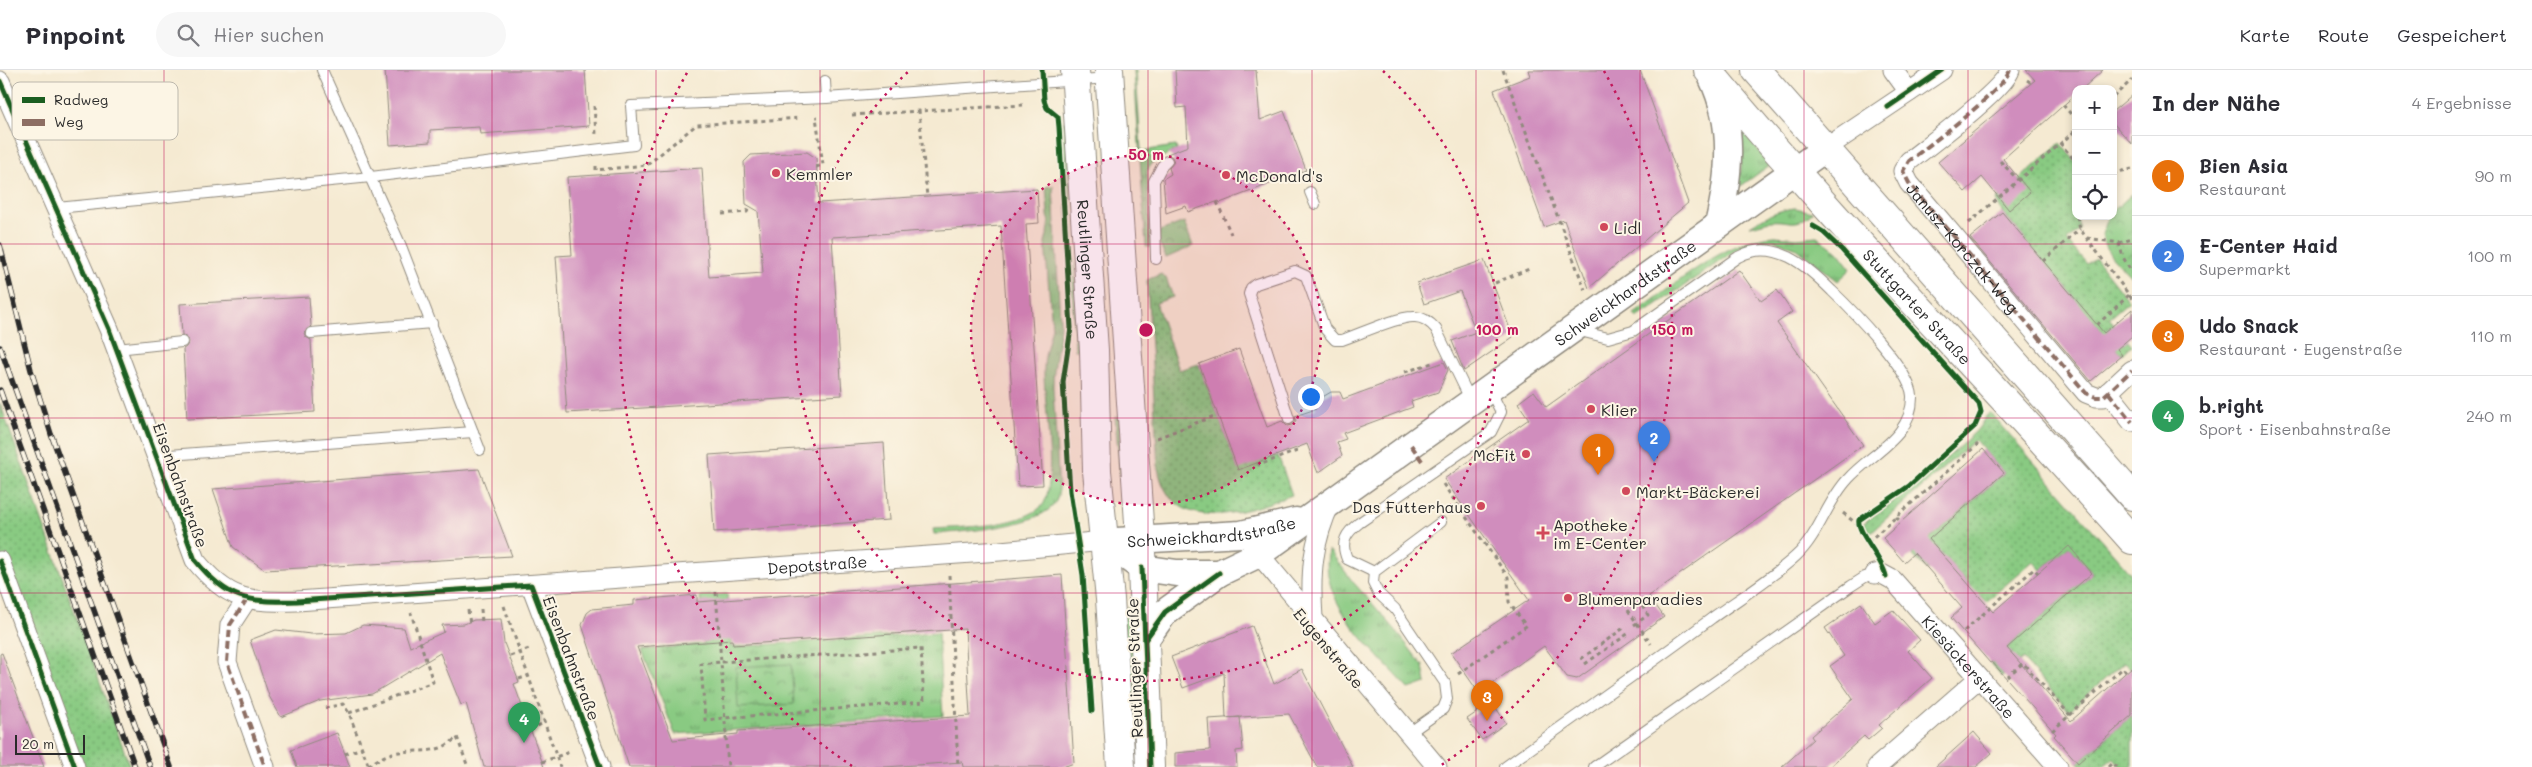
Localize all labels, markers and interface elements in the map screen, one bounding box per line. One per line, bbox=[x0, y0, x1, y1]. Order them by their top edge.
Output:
search box bbox=[156, 12, 506, 57]
text: Pinpoint bbox=[25, 19, 126, 50]
icon: search bbox=[174, 21, 202, 49]
text: Hier suchen bbox=[214, 22, 324, 47]
text: Karte bbox=[2240, 23, 2290, 47]
text: Route bbox=[2318, 23, 2369, 47]
text: Gespeichert bbox=[2397, 23, 2507, 47]
legend bbox=[12, 82, 178, 140]
map controls bbox=[2072, 85, 2117, 220]
button: + bbox=[2072, 85, 2117, 130]
text: In der Nähe bbox=[2152, 89, 2280, 116]
text: Radweg bbox=[54, 90, 108, 109]
text: 4 Ergebnisse bbox=[2412, 92, 2512, 113]
text: Weg bbox=[54, 112, 83, 131]
button: − bbox=[2072, 130, 2117, 175]
text: 50 m bbox=[1128, 144, 1164, 164]
text: Bien Asia bbox=[2199, 153, 2288, 178]
place label: Kemmler bbox=[786, 163, 853, 184]
place label: McDonald's bbox=[1236, 165, 1323, 186]
text: 1 bbox=[2164, 165, 2172, 186]
text: 90 m bbox=[2475, 165, 2512, 186]
marker: Kemmler bbox=[770, 167, 782, 179]
marker: McDonald's bbox=[1220, 169, 1232, 181]
button: locate bbox=[2072, 175, 2117, 220]
street label: Janusz-Korczak-Weg bbox=[1902, 178, 2024, 317]
text: Restaurant bbox=[2199, 178, 2287, 199]
street label: Reutlinger Straße bbox=[1073, 199, 1104, 340]
place label: Lidl bbox=[1614, 217, 1641, 238]
marker: Lidl bbox=[1598, 221, 1610, 233]
text: E-Center Haid bbox=[2199, 233, 2337, 258]
street label: Schweickhardtstraße bbox=[1550, 234, 1700, 350]
street label: Stuttgarter Straße bbox=[1859, 244, 1977, 369]
text: 2 bbox=[2164, 245, 2172, 266]
text: 100 m bbox=[2467, 245, 2512, 266]
text: Supermarkt bbox=[2199, 258, 2291, 279]
text: Udo Snack bbox=[2199, 313, 2299, 338]
text: 100 m bbox=[1475, 319, 1519, 339]
text: 150 m bbox=[1651, 319, 1693, 339]
centre of rings bbox=[1137, 321, 1155, 339]
text: 3 bbox=[2163, 325, 2173, 346]
text: 110 m bbox=[2470, 325, 2512, 346]
text: Restaurant · Eugenstraße bbox=[2199, 338, 2403, 359]
your location bbox=[1298, 384, 1324, 410]
text: b.right bbox=[2199, 393, 2264, 418]
place label: Klier bbox=[1601, 399, 1638, 420]
marker: Klier bbox=[1585, 403, 1597, 415]
text: 4 bbox=[2163, 405, 2173, 426]
text: 240 m bbox=[2466, 405, 2512, 426]
text: Sport · Eisenbahnstraße bbox=[2199, 418, 2391, 439]
street label: Eisenbahnstraße bbox=[149, 420, 213, 550]
pin: 2 bbox=[1638, 421, 1670, 462]
pin: 1 bbox=[1582, 434, 1614, 475]
place label: McFit bbox=[1473, 444, 1516, 465]
marker: McFit bbox=[1520, 448, 1532, 460]
place label: Markt-Bäckerei bbox=[1636, 481, 1760, 502]
marker: Markt-Bäckerei bbox=[1620, 485, 1632, 497]
place label: Das Futterhaus bbox=[1352, 496, 1471, 517]
marker: Das Futterhaus bbox=[1475, 500, 1487, 512]
street label: Schweickhardtstraße bbox=[1127, 511, 1298, 551]
place label: Apotheke im E-Center bbox=[1553, 514, 1647, 553]
marker: Apotheke im E-Center bbox=[1537, 527, 1549, 539]
street label: Depotstraße bbox=[767, 550, 868, 578]
place label: Blumenparadies bbox=[1578, 588, 1703, 609]
marker: Blumenparadies bbox=[1562, 592, 1574, 604]
street label: Eisenbahnstraße bbox=[539, 593, 605, 723]
street label: Reutlinger Straße bbox=[1121, 598, 1147, 738]
street label: Eugenstraße bbox=[1289, 603, 1369, 693]
street label: Kiesäckerstraße bbox=[1918, 610, 2020, 722]
pin: 3 bbox=[1471, 680, 1503, 721]
pin: 4 bbox=[508, 702, 540, 743]
scale bar bbox=[15, 732, 85, 755]
text: 20 m bbox=[22, 734, 54, 753]

